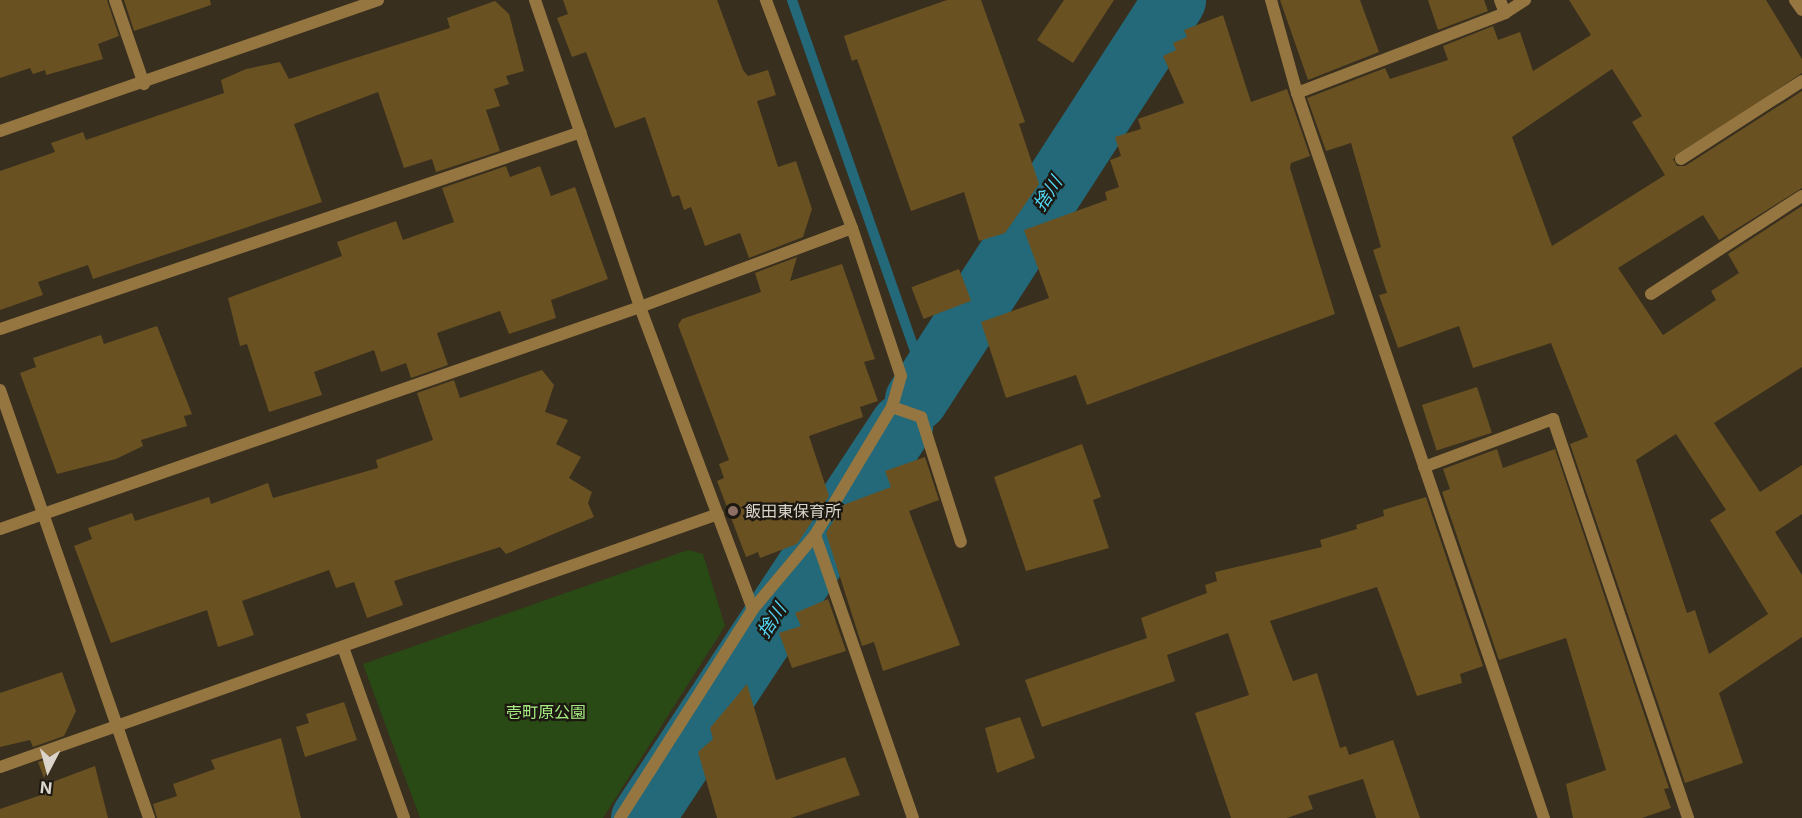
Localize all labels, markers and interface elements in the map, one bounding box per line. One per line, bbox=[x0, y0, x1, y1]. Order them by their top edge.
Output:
water label: 捨川 bbox=[1029, 173, 1067, 215]
place label: 飯田東保育所 bbox=[745, 501, 841, 521]
marker: 飯田東保育所 bbox=[726, 504, 740, 518]
water label: 捨川 bbox=[753, 600, 791, 642]
park label: 壱町原公園 bbox=[506, 702, 586, 722]
north arrow bbox=[18, 740, 78, 800]
text: N bbox=[39, 777, 53, 798]

